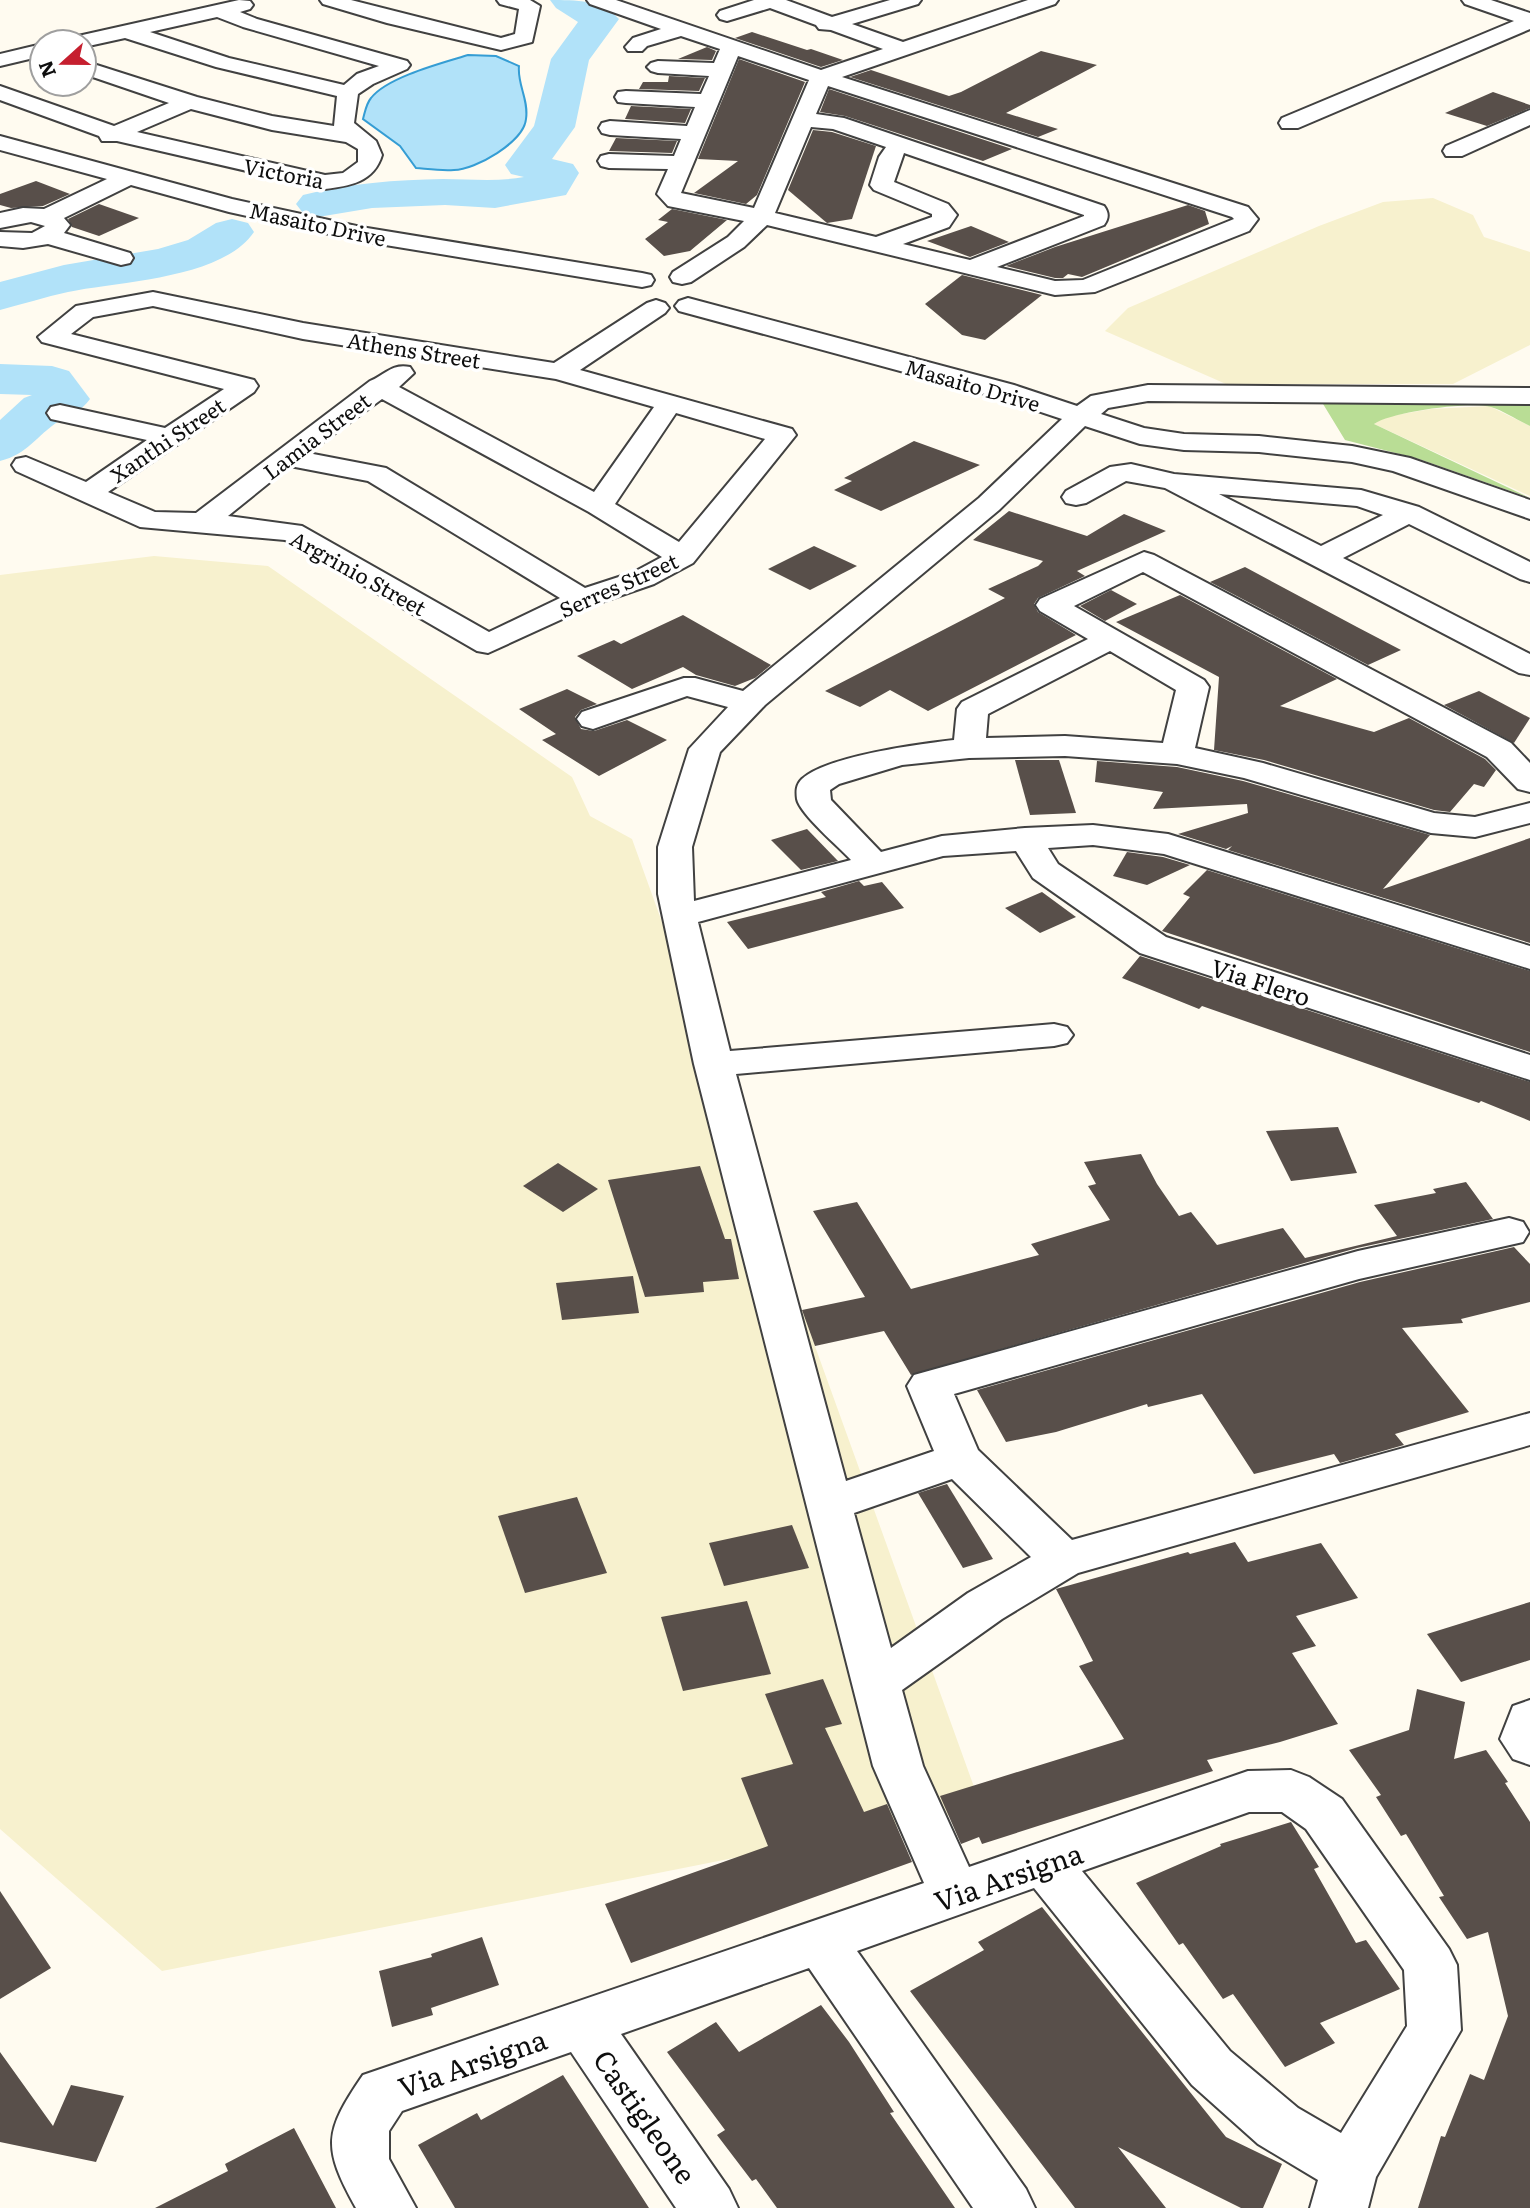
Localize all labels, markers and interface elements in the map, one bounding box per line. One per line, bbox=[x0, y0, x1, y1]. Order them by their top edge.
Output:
north arrow bbox=[28, 28, 98, 98]
text: N bbox=[30, 57, 62, 82]
street label: Victoria bbox=[241, 149, 328, 195]
street label: Masaito Drive bbox=[247, 193, 389, 253]
street label: Athens Street bbox=[345, 323, 484, 375]
street label: Masaito Drive bbox=[902, 350, 1044, 418]
street label: Lamia Street bbox=[256, 384, 377, 486]
street label: Xanthi Street bbox=[103, 389, 231, 489]
street label: Argrinio Street bbox=[285, 522, 433, 622]
street label: Serres Street bbox=[554, 544, 683, 624]
street label: Via Flero bbox=[1207, 949, 1315, 1013]
street label: Via Arsigna bbox=[928, 1831, 1088, 1921]
street label: Via Arsigna bbox=[392, 2017, 552, 2107]
street label: Castigleone bbox=[584, 2040, 708, 2192]

